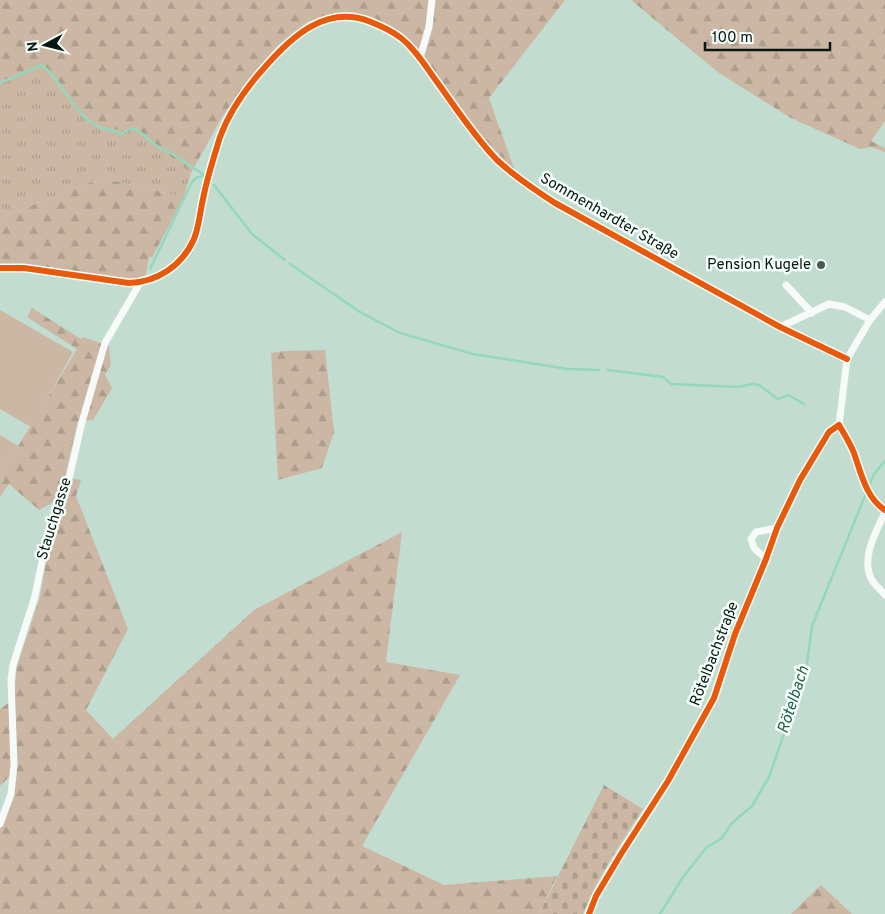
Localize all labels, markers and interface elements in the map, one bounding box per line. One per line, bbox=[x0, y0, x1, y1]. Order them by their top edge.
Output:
north arrow bbox=[20, 20, 70, 70]
scale bar bbox=[705, 20, 830, 52]
text: 100 m bbox=[712, 29, 753, 48]
text: N bbox=[25, 40, 43, 52]
street label: Sommenhardter Straße bbox=[536, 170, 682, 264]
place label: Pension Kugele bbox=[707, 256, 811, 275]
marker: Pension Kugele bbox=[815, 259, 827, 271]
street label: Stauchgasse bbox=[33, 475, 77, 563]
street label: Rötelbachstraße bbox=[686, 599, 744, 709]
water label: Rötelbach bbox=[774, 663, 814, 736]

